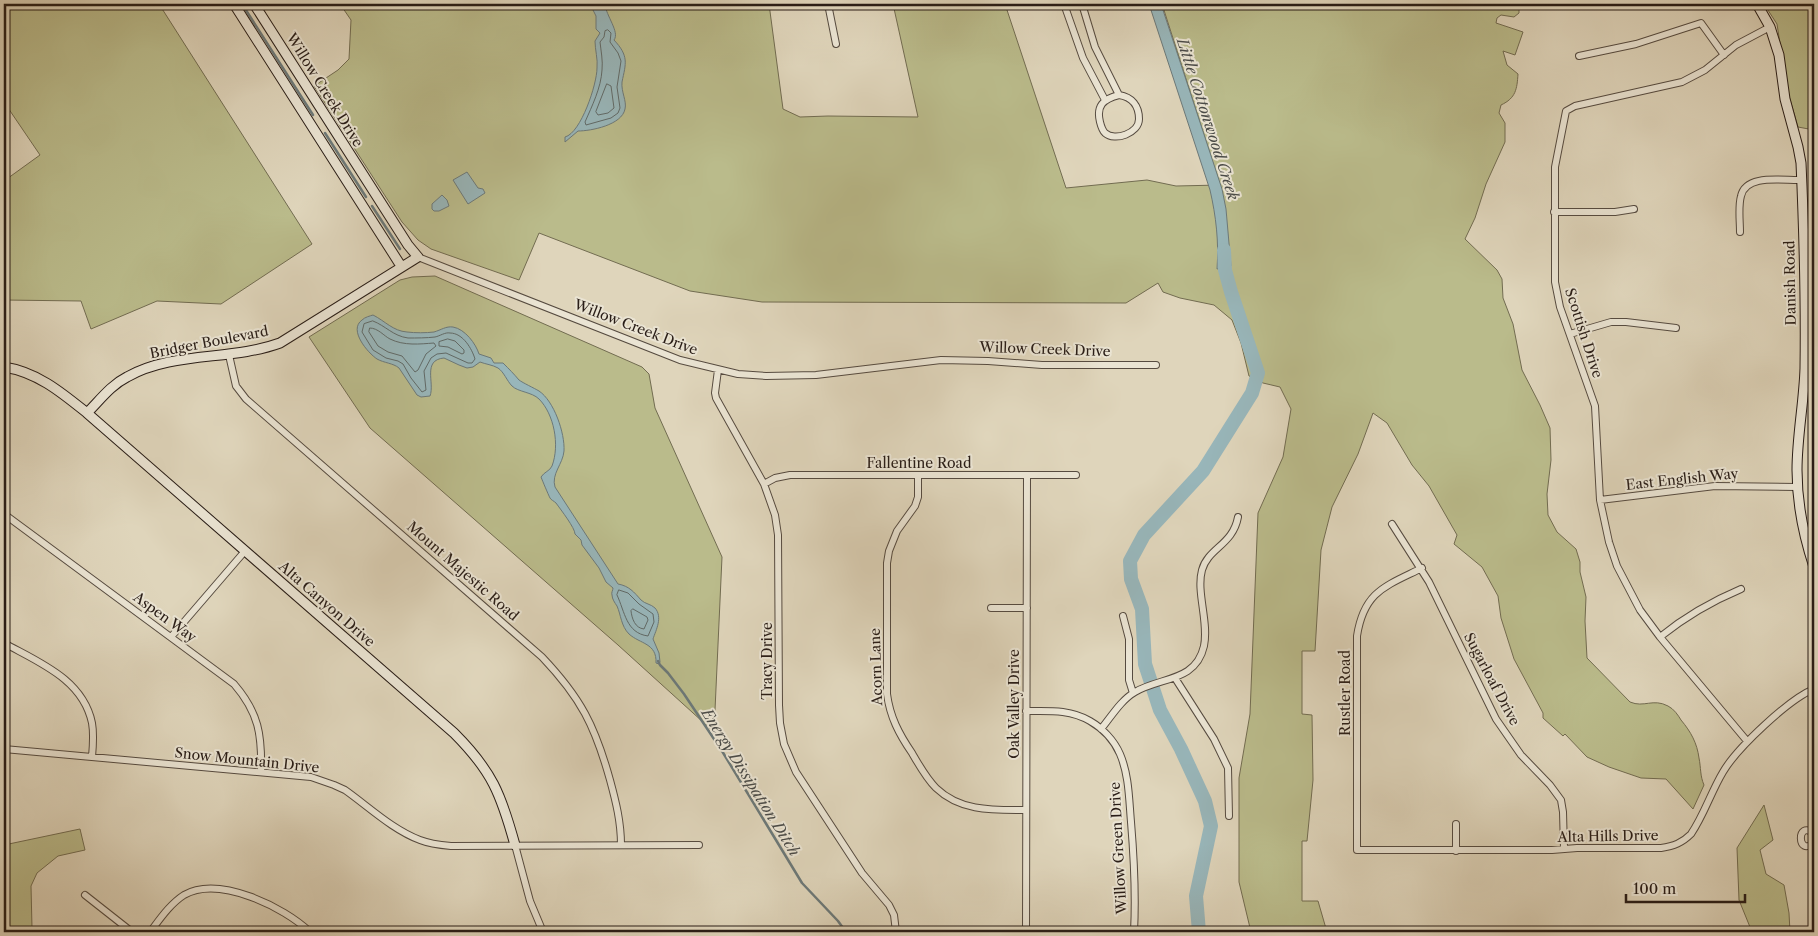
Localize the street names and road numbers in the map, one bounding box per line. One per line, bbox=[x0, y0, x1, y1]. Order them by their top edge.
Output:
street label: Willow Creek Drive bbox=[282, 29, 367, 150]
street label: Danish Road bbox=[1780, 240, 1800, 326]
street label: Scottish Drive bbox=[1561, 286, 1607, 380]
street label: Willow Creek Drive bbox=[571, 295, 701, 359]
street label: Bridger Boulevard bbox=[148, 322, 270, 362]
street label: Willow Creek Drive bbox=[978, 338, 1111, 360]
street label: Fallentine Road bbox=[866, 454, 972, 472]
street label: East English Way bbox=[1625, 464, 1739, 494]
street label: Mount Majestic Road bbox=[403, 517, 523, 625]
street label: Alta Canyon Drive bbox=[274, 557, 379, 651]
street label: Aspen Way bbox=[129, 587, 200, 646]
street label: Tracy Drive bbox=[758, 622, 776, 700]
street label: Acorn Lane bbox=[866, 628, 886, 707]
street label: Sugarloaf Drive bbox=[1460, 629, 1524, 729]
street label: Oak Valley Drive bbox=[1005, 649, 1023, 759]
street label: Rustler Road bbox=[1336, 650, 1354, 736]
street label: Snow Mountain Drive bbox=[174, 743, 320, 777]
street label: Willow Green Drive bbox=[1106, 781, 1131, 916]
street label: Alta Hills Drive bbox=[1556, 826, 1659, 846]

